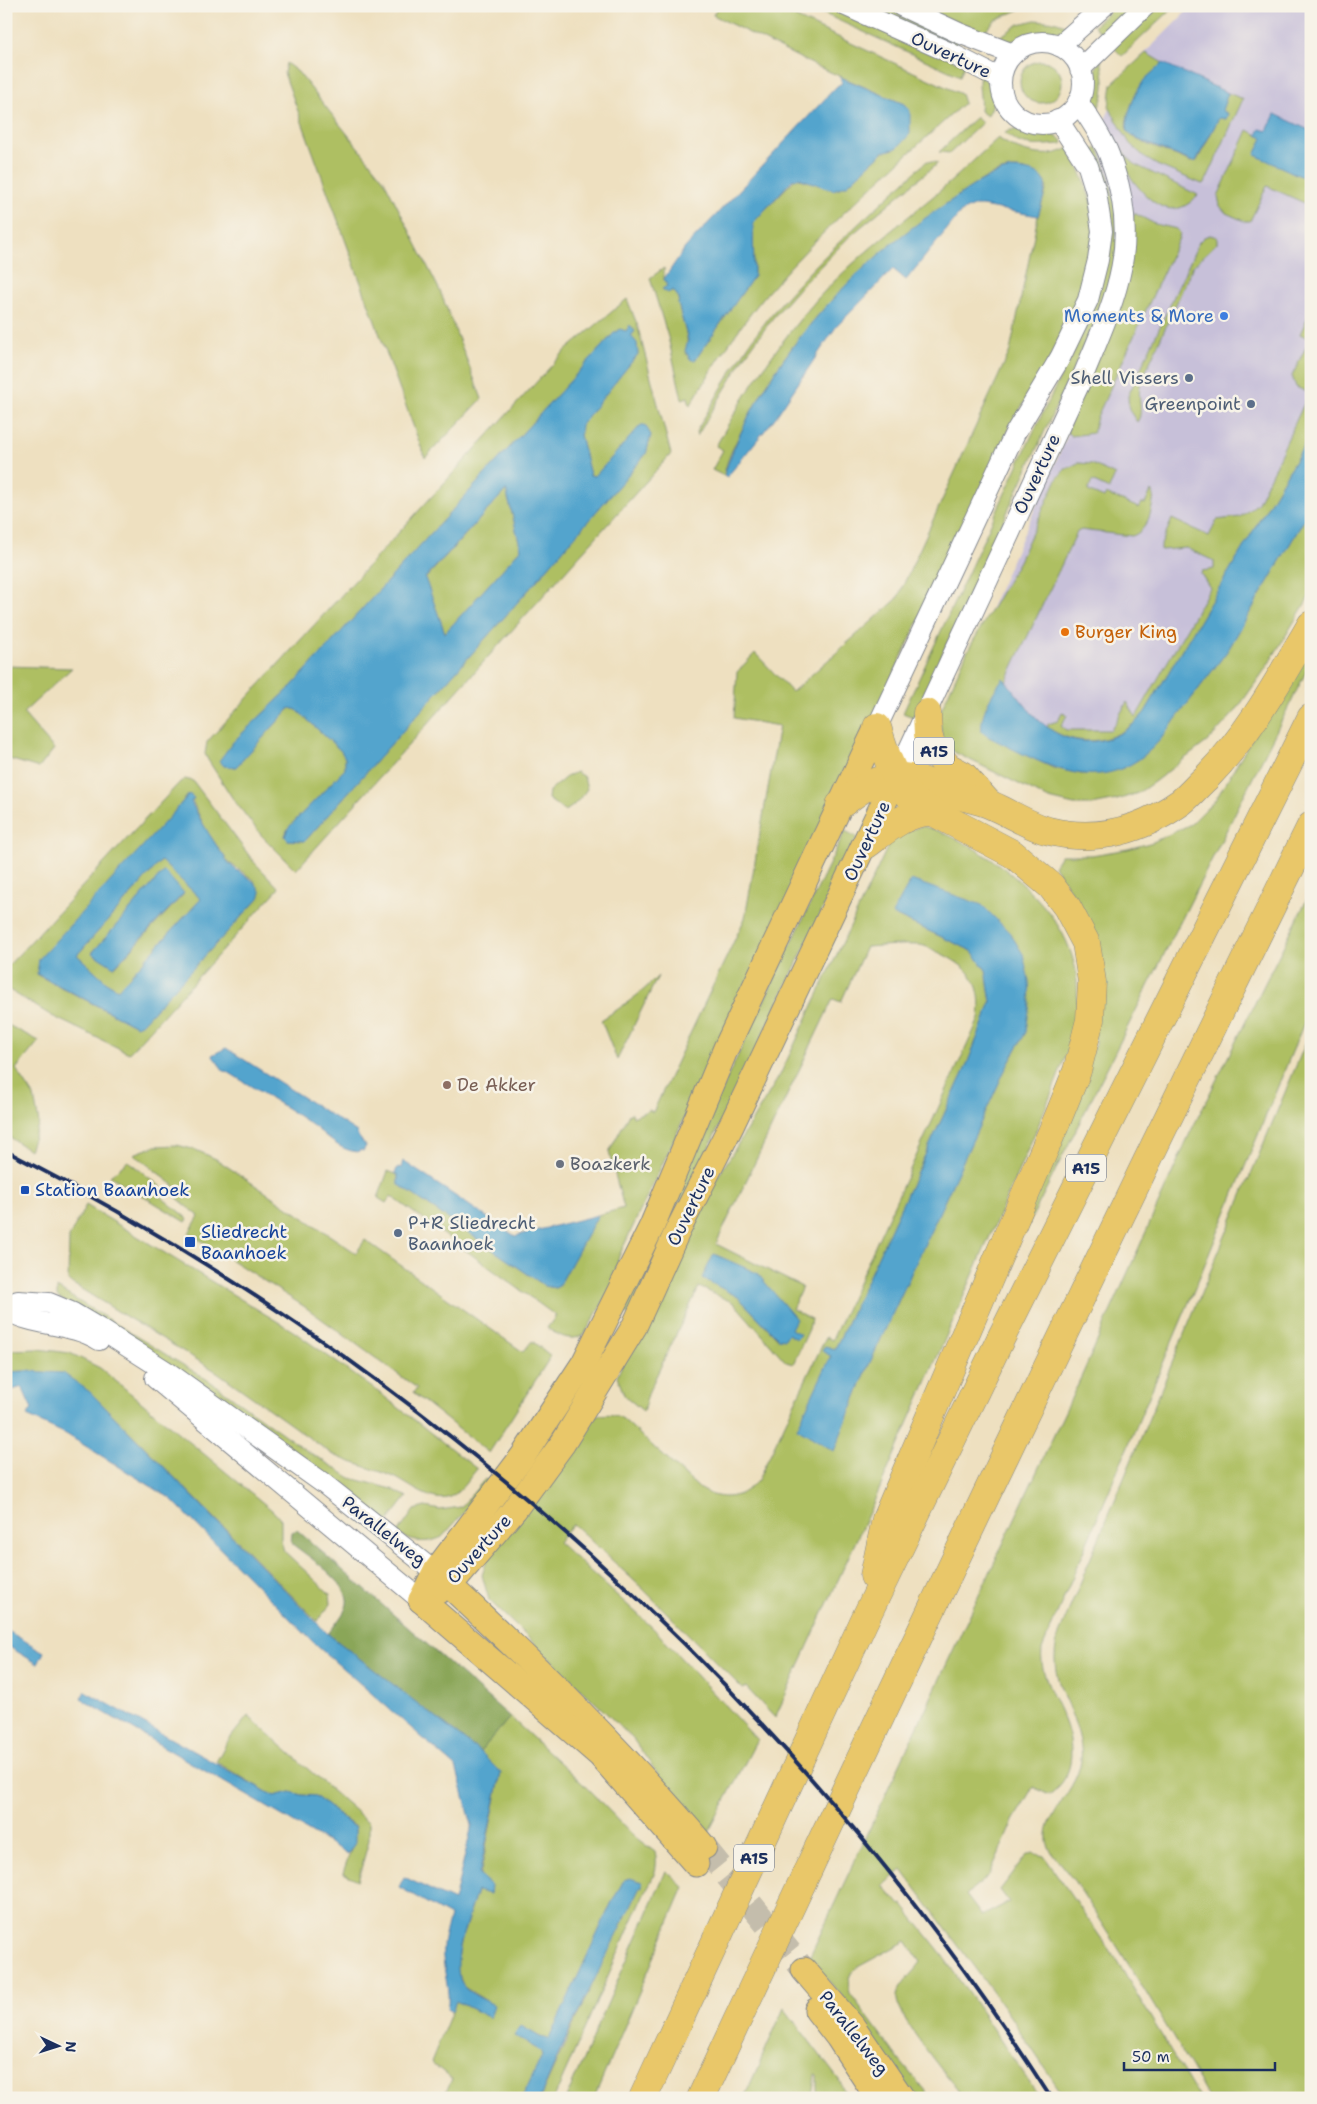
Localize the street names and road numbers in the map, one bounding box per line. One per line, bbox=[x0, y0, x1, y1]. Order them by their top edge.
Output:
street label: Ouverture bbox=[907, 26, 995, 84]
street label: Ouverture bbox=[1008, 430, 1066, 518]
road number: A15 bbox=[914, 738, 954, 764]
street label: Ouverture bbox=[838, 797, 896, 885]
road number: A15 bbox=[1066, 1154, 1106, 1182]
street label: Ouverture bbox=[661, 1162, 721, 1250]
street label: Parallelweg bbox=[337, 1490, 431, 1572]
street label: Ouverture bbox=[441, 1509, 517, 1589]
road number: A15 bbox=[734, 1845, 774, 1872]
street label: Parallelweg bbox=[813, 1986, 895, 2080]

